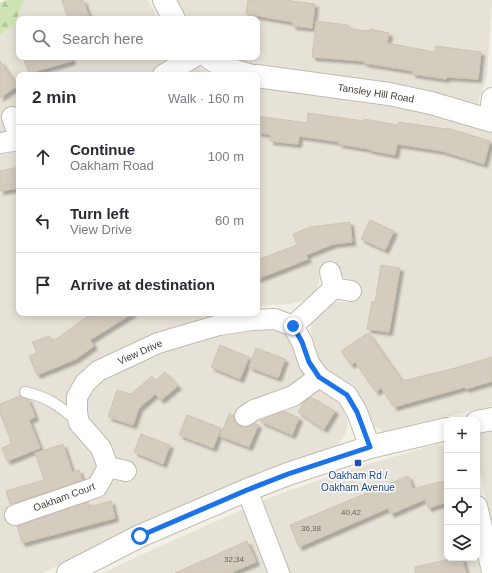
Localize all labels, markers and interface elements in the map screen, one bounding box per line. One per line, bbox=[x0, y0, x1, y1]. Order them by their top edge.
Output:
search box bbox=[16, 16, 260, 60]
icon: search bbox=[30, 27, 52, 49]
text: Search here bbox=[62, 30, 144, 47]
street label: Tansley Hill Road bbox=[337, 82, 415, 104]
text: 2 min bbox=[32, 88, 76, 107]
text: Walk · 160 m bbox=[168, 91, 244, 106]
text: Continue bbox=[70, 141, 135, 158]
icon: ahead bbox=[32, 146, 54, 168]
text: 100 m bbox=[208, 149, 244, 164]
text: Oakham Road bbox=[70, 158, 154, 173]
text: Turn left bbox=[70, 205, 129, 222]
icon: left bbox=[32, 210, 54, 232]
text: 60 m bbox=[215, 213, 244, 228]
text: View Drive bbox=[70, 222, 132, 237]
icon: arrive bbox=[32, 274, 54, 296]
text: Arrive at destination bbox=[70, 276, 215, 293]
route end bbox=[284, 317, 302, 335]
street label: View Drive bbox=[116, 337, 164, 367]
map controls bbox=[444, 417, 480, 561]
button: + bbox=[444, 417, 480, 453]
button: − bbox=[444, 453, 480, 489]
marker: Oakham Rd / Oakham Avenue bbox=[353, 458, 363, 468]
place label: Oakham Rd / Oakham Avenue bbox=[321, 470, 395, 493]
street label: Oakham Court bbox=[32, 481, 97, 513]
button: locate bbox=[444, 489, 480, 525]
house number: 40,42 bbox=[341, 508, 362, 517]
house number: 36,38 bbox=[301, 524, 322, 533]
button: layers bbox=[444, 525, 480, 561]
route start bbox=[131, 527, 149, 545]
house number: 32,34 bbox=[224, 555, 245, 564]

